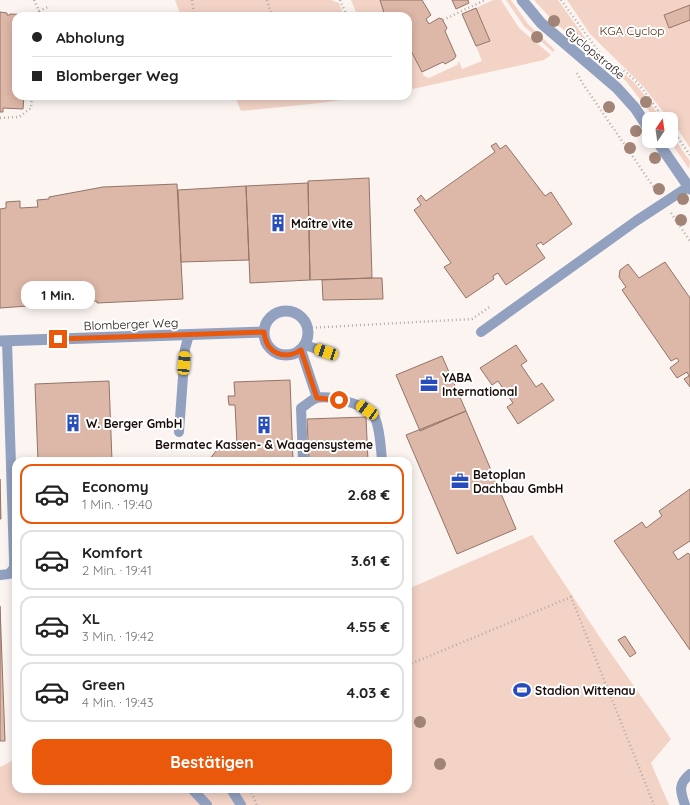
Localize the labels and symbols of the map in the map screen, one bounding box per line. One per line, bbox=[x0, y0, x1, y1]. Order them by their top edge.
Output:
park label: KGA Cyclop bbox=[599, 23, 665, 38]
street label: Cyclopstraße bbox=[562, 24, 628, 82]
north arrow bbox=[642, 112, 678, 148]
building icon: Maître vite bbox=[268, 213, 288, 233]
place label: Maître vite bbox=[291, 216, 353, 231]
callout: 1 Min. bbox=[21, 281, 95, 309]
street label: Blomberger Weg bbox=[83, 315, 179, 333]
route end bbox=[49, 330, 67, 348]
car bbox=[313, 343, 339, 361]
car bbox=[177, 351, 191, 375]
place label: YABA International bbox=[442, 370, 517, 399]
office icon: YABA International bbox=[419, 374, 439, 394]
route start bbox=[330, 391, 348, 409]
car bbox=[354, 398, 380, 422]
building icon: W. Berger GmbH bbox=[63, 413, 83, 433]
building icon: Bermatec Kassen- & Waagensysteme bbox=[254, 415, 274, 435]
place label: W. Berger GmbH bbox=[86, 416, 182, 431]
place label: Bermatec Kassen- & Waagensysteme bbox=[155, 437, 373, 452]
place label: Betoplan Dachbau GmbH bbox=[473, 467, 563, 496]
office icon: Betoplan Dachbau GmbH bbox=[450, 471, 470, 491]
sports icon: Stadion Wittenau bbox=[512, 680, 532, 700]
place label: Stadion Wittenau bbox=[535, 683, 636, 698]

